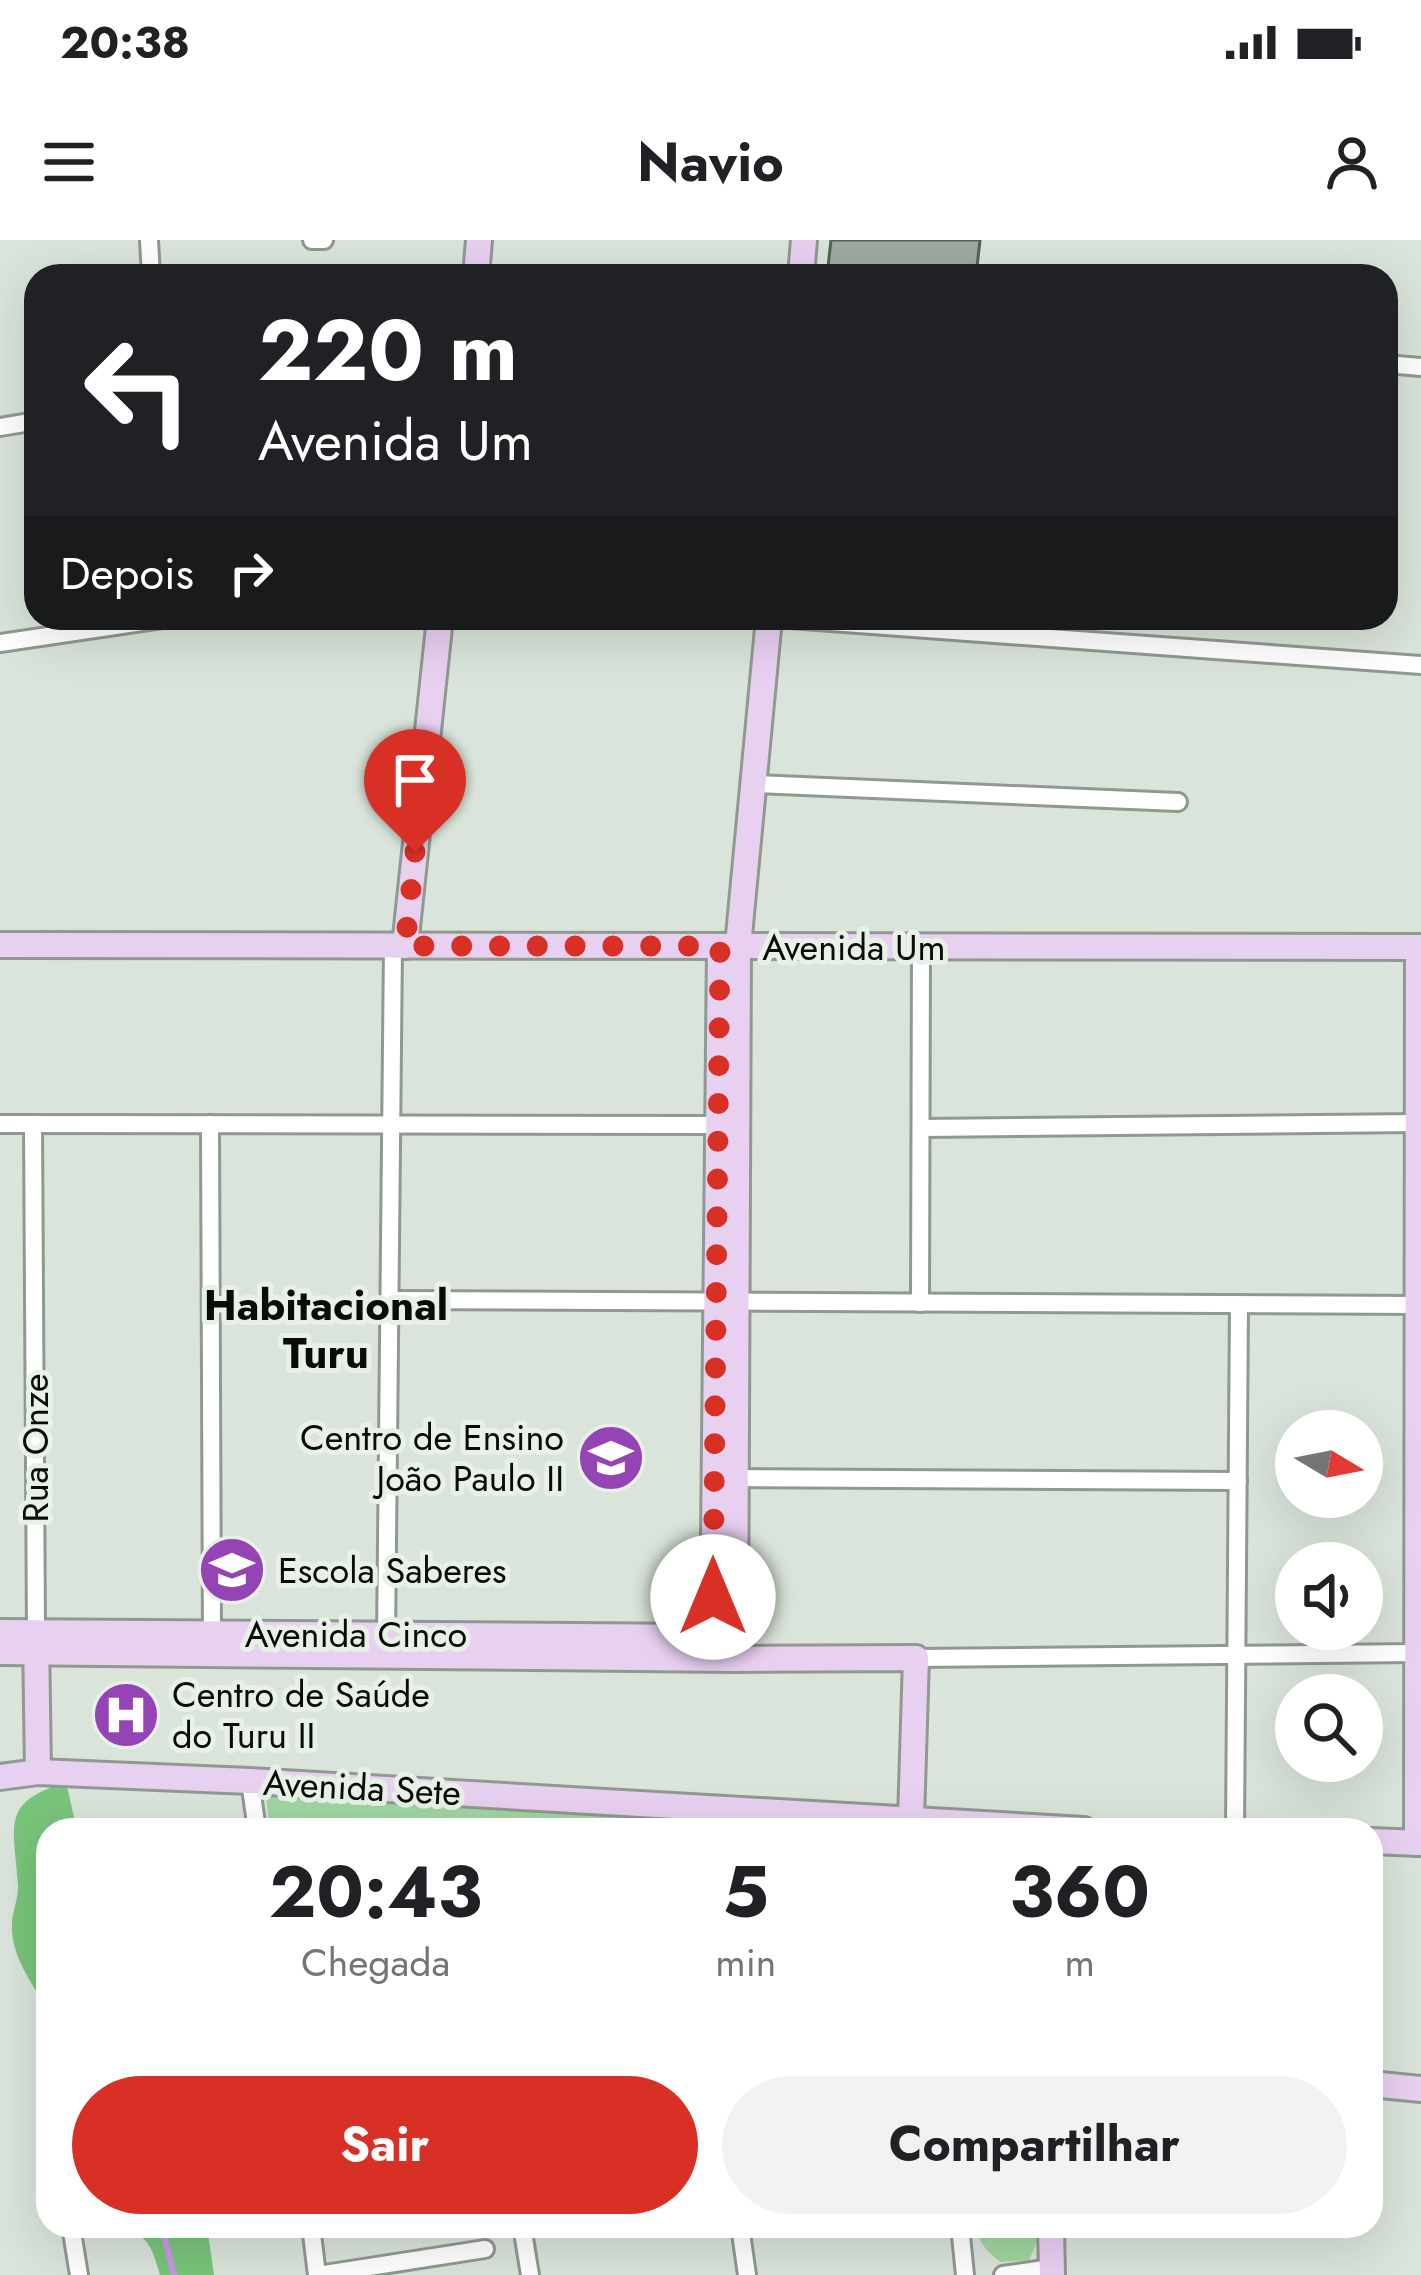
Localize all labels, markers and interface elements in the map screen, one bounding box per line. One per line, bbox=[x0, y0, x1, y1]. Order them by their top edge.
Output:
text: 20:38 bbox=[60, 10, 190, 75]
text: Navio bbox=[637, 123, 784, 201]
icon: menu bbox=[36, 129, 102, 195]
icon: person bbox=[1319, 129, 1385, 195]
text: 220 m bbox=[258, 290, 518, 412]
icon: left bbox=[60, 312, 216, 468]
text: Avenida Um bbox=[258, 402, 533, 480]
icon: right bbox=[218, 540, 284, 606]
text: Depois bbox=[60, 541, 194, 606]
pin bbox=[364, 729, 466, 852]
icon: arrive bbox=[382, 747, 448, 813]
street label: Avenida Um bbox=[762, 921, 946, 973]
district label: Habitacional Turu bbox=[204, 1275, 448, 1384]
street label: Rua Onze bbox=[9, 1373, 61, 1523]
north arrow bbox=[1275, 1410, 1383, 1518]
map controls bbox=[1275, 1410, 1383, 1782]
place label: Centro de Ensino João Paulo II bbox=[300, 1411, 564, 1504]
school or university icon: Centro de Ensino João Paulo II bbox=[576, 1423, 646, 1493]
position arrow bbox=[650, 1534, 776, 1660]
school or university icon: Escola Saberes bbox=[197, 1535, 267, 1605]
button: sound bbox=[1275, 1542, 1383, 1650]
place label: Escola Saberes bbox=[278, 1544, 507, 1596]
street label: Avenida Cinco bbox=[245, 1608, 467, 1660]
place label: Centro de Saúde do Turu II bbox=[172, 1668, 430, 1761]
button: search bbox=[1275, 1674, 1383, 1782]
hospital icon: Centro de Saúde do Turu II bbox=[91, 1680, 161, 1750]
street label: Avenida Sete bbox=[262, 1756, 462, 1818]
text: 20:43 bbox=[269, 1840, 482, 1944]
text: 5 bbox=[723, 1840, 769, 1944]
text: 360 bbox=[1009, 1840, 1150, 1944]
text: Chegada bbox=[301, 1934, 450, 1991]
text: min bbox=[715, 1934, 776, 1991]
text: m bbox=[1064, 1934, 1095, 1991]
button: Sair bbox=[72, 2076, 698, 2214]
button: Compartilhar bbox=[722, 2076, 1347, 2214]

